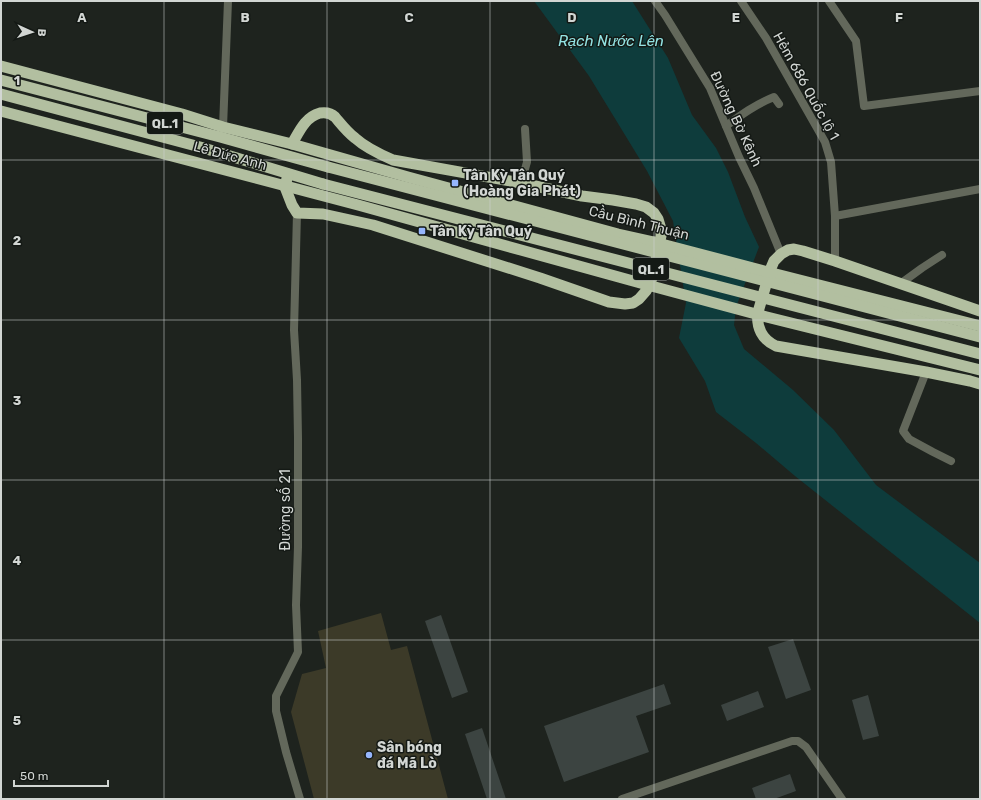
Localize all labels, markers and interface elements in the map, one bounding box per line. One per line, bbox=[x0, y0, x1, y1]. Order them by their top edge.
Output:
text: A bbox=[77, 10, 87, 25]
text: B bbox=[240, 10, 250, 25]
text: C bbox=[404, 10, 414, 25]
text: D bbox=[567, 10, 577, 25]
text: E bbox=[732, 10, 740, 25]
text: F bbox=[895, 10, 903, 25]
north arrow bbox=[12, 12, 52, 52]
text: B bbox=[35, 28, 48, 37]
street label: Hẻm 686 Quốc lộ 1 bbox=[769, 29, 844, 143]
water label: Rạch Nước Lên bbox=[558, 32, 664, 50]
street label: Đường Bờ Kênh bbox=[706, 69, 766, 169]
text: 1 bbox=[14, 73, 20, 88]
road number: QL.1 bbox=[147, 112, 183, 134]
street label: Lê Đức Anh bbox=[191, 138, 269, 174]
place label: Tân Kỳ Tân Quý (Hoàng Gia Phát) bbox=[463, 167, 581, 200]
marker: Tân Kỳ Tân Quý (Hoàng Gia Phát) bbox=[450, 178, 460, 188]
street label: Cầu Bình Thuận bbox=[587, 201, 691, 244]
place label: Tân Kỳ Tân Quý bbox=[430, 223, 533, 240]
marker: Tân Kỳ Tân Quý bbox=[417, 226, 427, 236]
text: 2 bbox=[13, 233, 21, 248]
road number: QL.1 bbox=[633, 258, 669, 280]
text: 3 bbox=[13, 393, 22, 408]
street label: Đường số 21 bbox=[276, 469, 294, 551]
text: 4 bbox=[13, 553, 22, 568]
text: 5 bbox=[13, 713, 21, 728]
place label: Sân bóng đá Mã Lò bbox=[377, 739, 442, 772]
marker: Sân bóng đá Mã Lò bbox=[364, 750, 374, 760]
scale bar bbox=[14, 762, 108, 788]
text: 50 m bbox=[20, 769, 48, 783]

